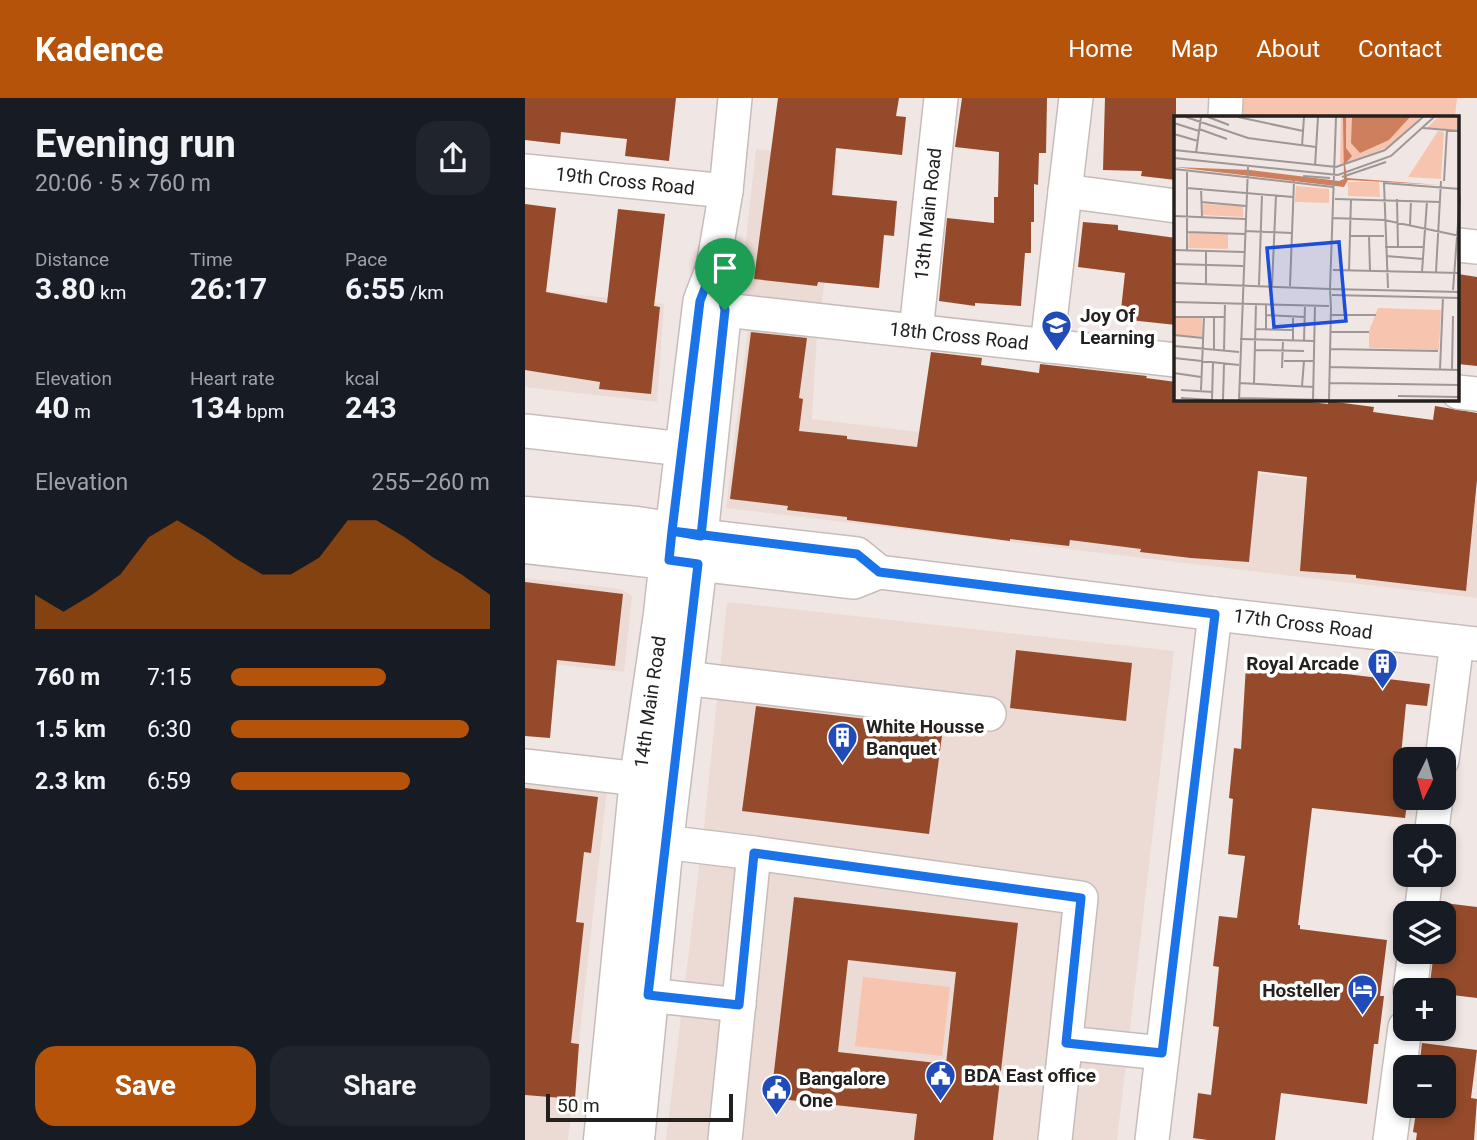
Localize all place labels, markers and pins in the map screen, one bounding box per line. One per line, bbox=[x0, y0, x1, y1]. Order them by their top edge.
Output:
pin bbox=[695, 238, 755, 310]
place label: Joy Of Learning bbox=[1080, 304, 1155, 349]
school or university icon: Joy Of Learning bbox=[1040, 309, 1074, 353]
building icon: Royal Arcade bbox=[1365, 646, 1399, 690]
place label: Royal Arcade bbox=[1246, 652, 1359, 675]
place label: White Housse Banquet bbox=[866, 715, 984, 760]
building icon: White Housse Banquet bbox=[826, 720, 860, 764]
hotel icon: Hosteller bbox=[1346, 973, 1380, 1017]
place label: Hosteller bbox=[1262, 979, 1340, 1002]
public building icon: BDA East office bbox=[924, 1058, 958, 1102]
place label: BDA East office bbox=[964, 1064, 1096, 1087]
place label: Bangalore One bbox=[799, 1067, 886, 1112]
public building icon: Bangalore One bbox=[759, 1072, 793, 1116]

